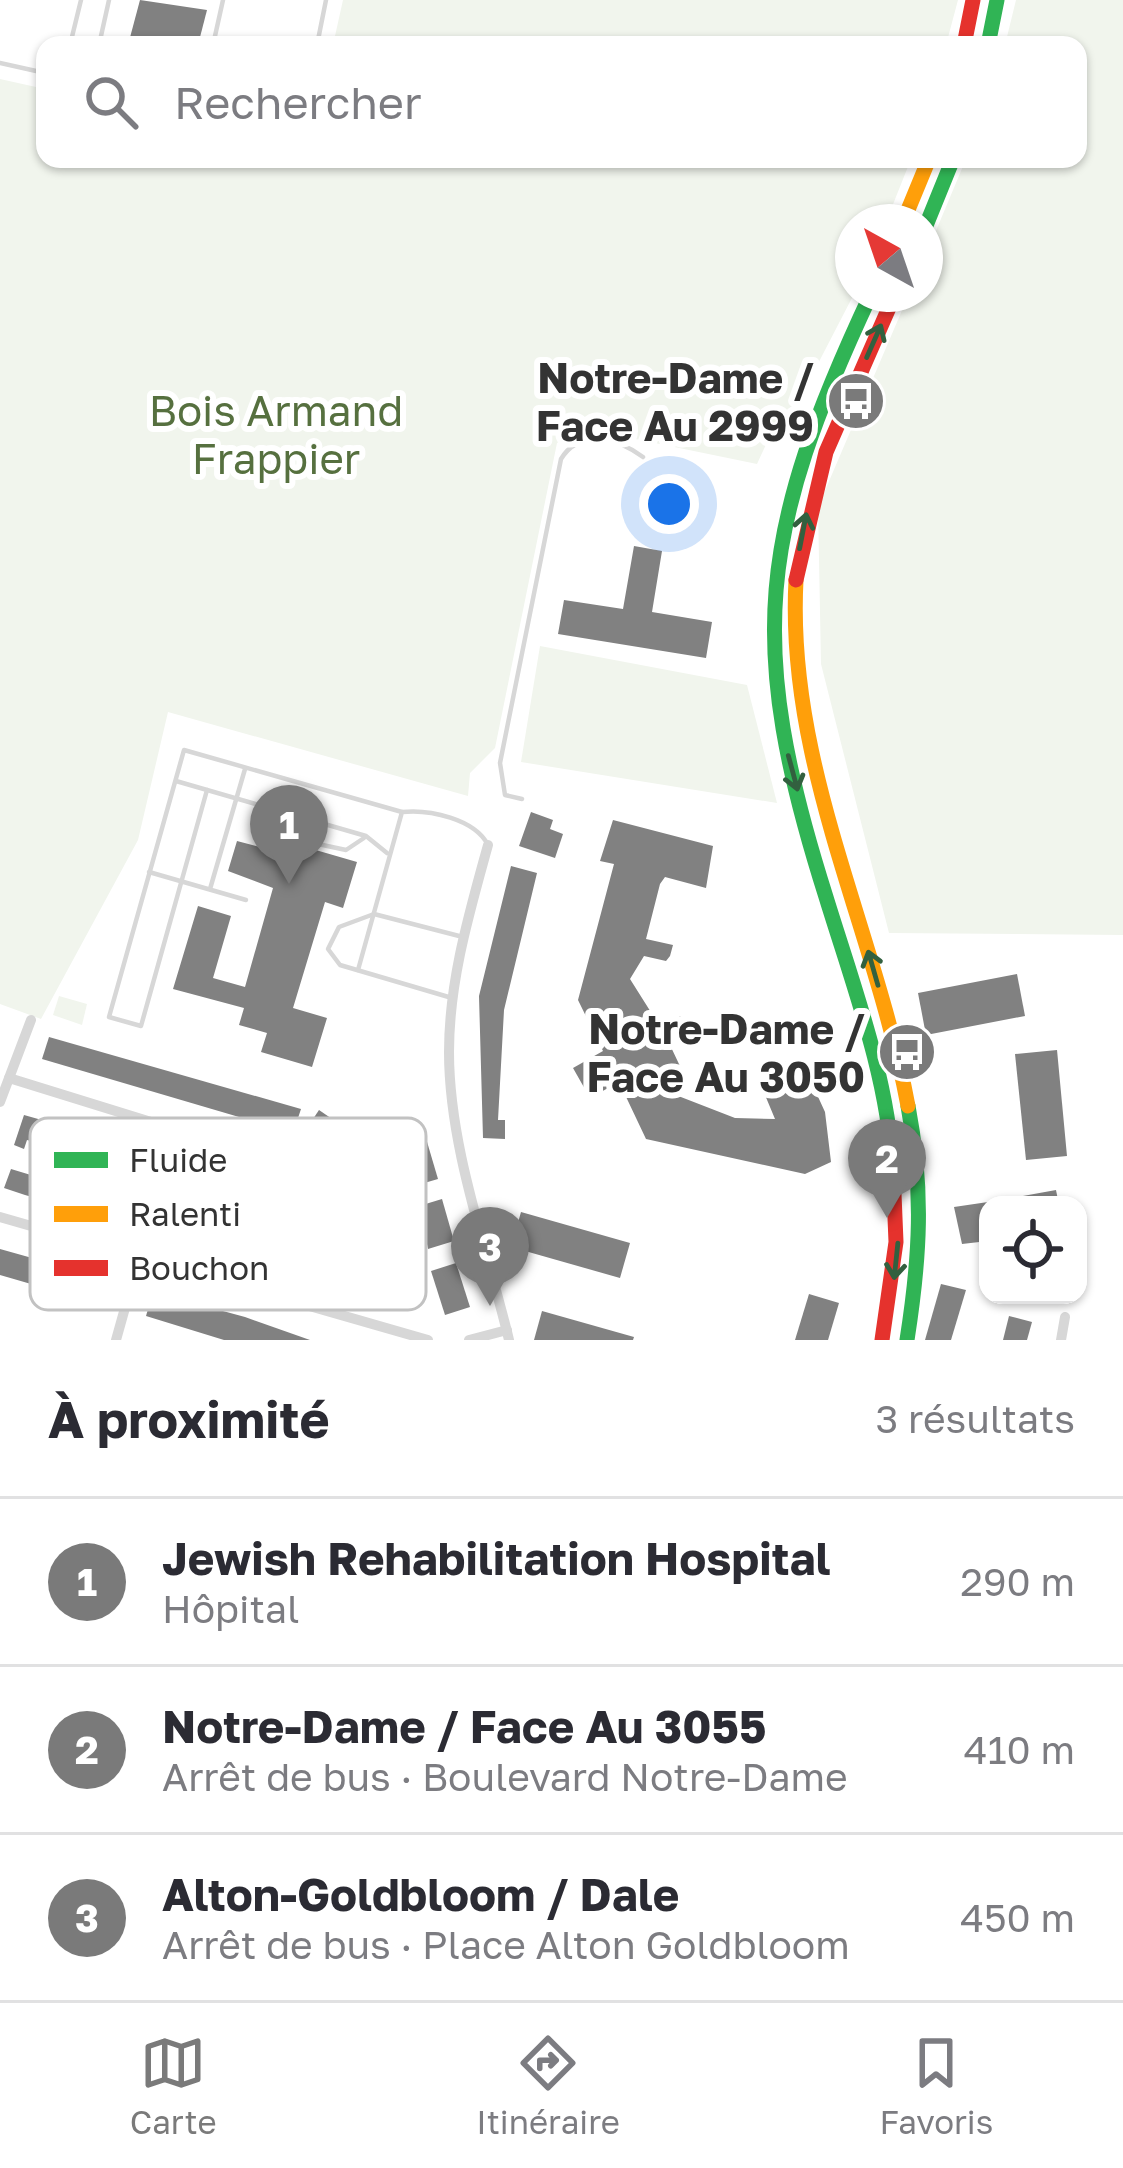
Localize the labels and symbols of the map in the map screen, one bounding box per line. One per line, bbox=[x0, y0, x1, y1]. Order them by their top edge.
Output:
north arrow bbox=[835, 204, 943, 312]
one-way arrow bbox=[864, 324, 886, 360]
place label: Notre-Dame / Face Au 2999 bbox=[536, 352, 814, 450]
bus stop icon: Notre-Dame / Face Au 2999 bbox=[825, 370, 887, 432]
park label: Bois Armand Frappier bbox=[149, 385, 403, 483]
your location bbox=[639, 474, 699, 534]
one-way arrow bbox=[793, 513, 815, 552]
one-way arrow bbox=[783, 754, 805, 792]
pin: 1 bbox=[250, 785, 328, 884]
one-way arrow bbox=[861, 949, 883, 987]
place label: Notre-Dame / Face Au 3050 bbox=[587, 1003, 865, 1101]
bus stop icon: Notre-Dame / Face Au 3050 bbox=[876, 1021, 938, 1083]
legend bbox=[30, 1118, 426, 1310]
pin: 2 bbox=[848, 1119, 926, 1218]
text: Fluide bbox=[129, 1140, 227, 1179]
text: Ralenti bbox=[129, 1194, 241, 1233]
pin: 3 bbox=[451, 1207, 529, 1306]
one-way arrow bbox=[884, 1241, 907, 1280]
text: Bouchon bbox=[129, 1248, 269, 1287]

